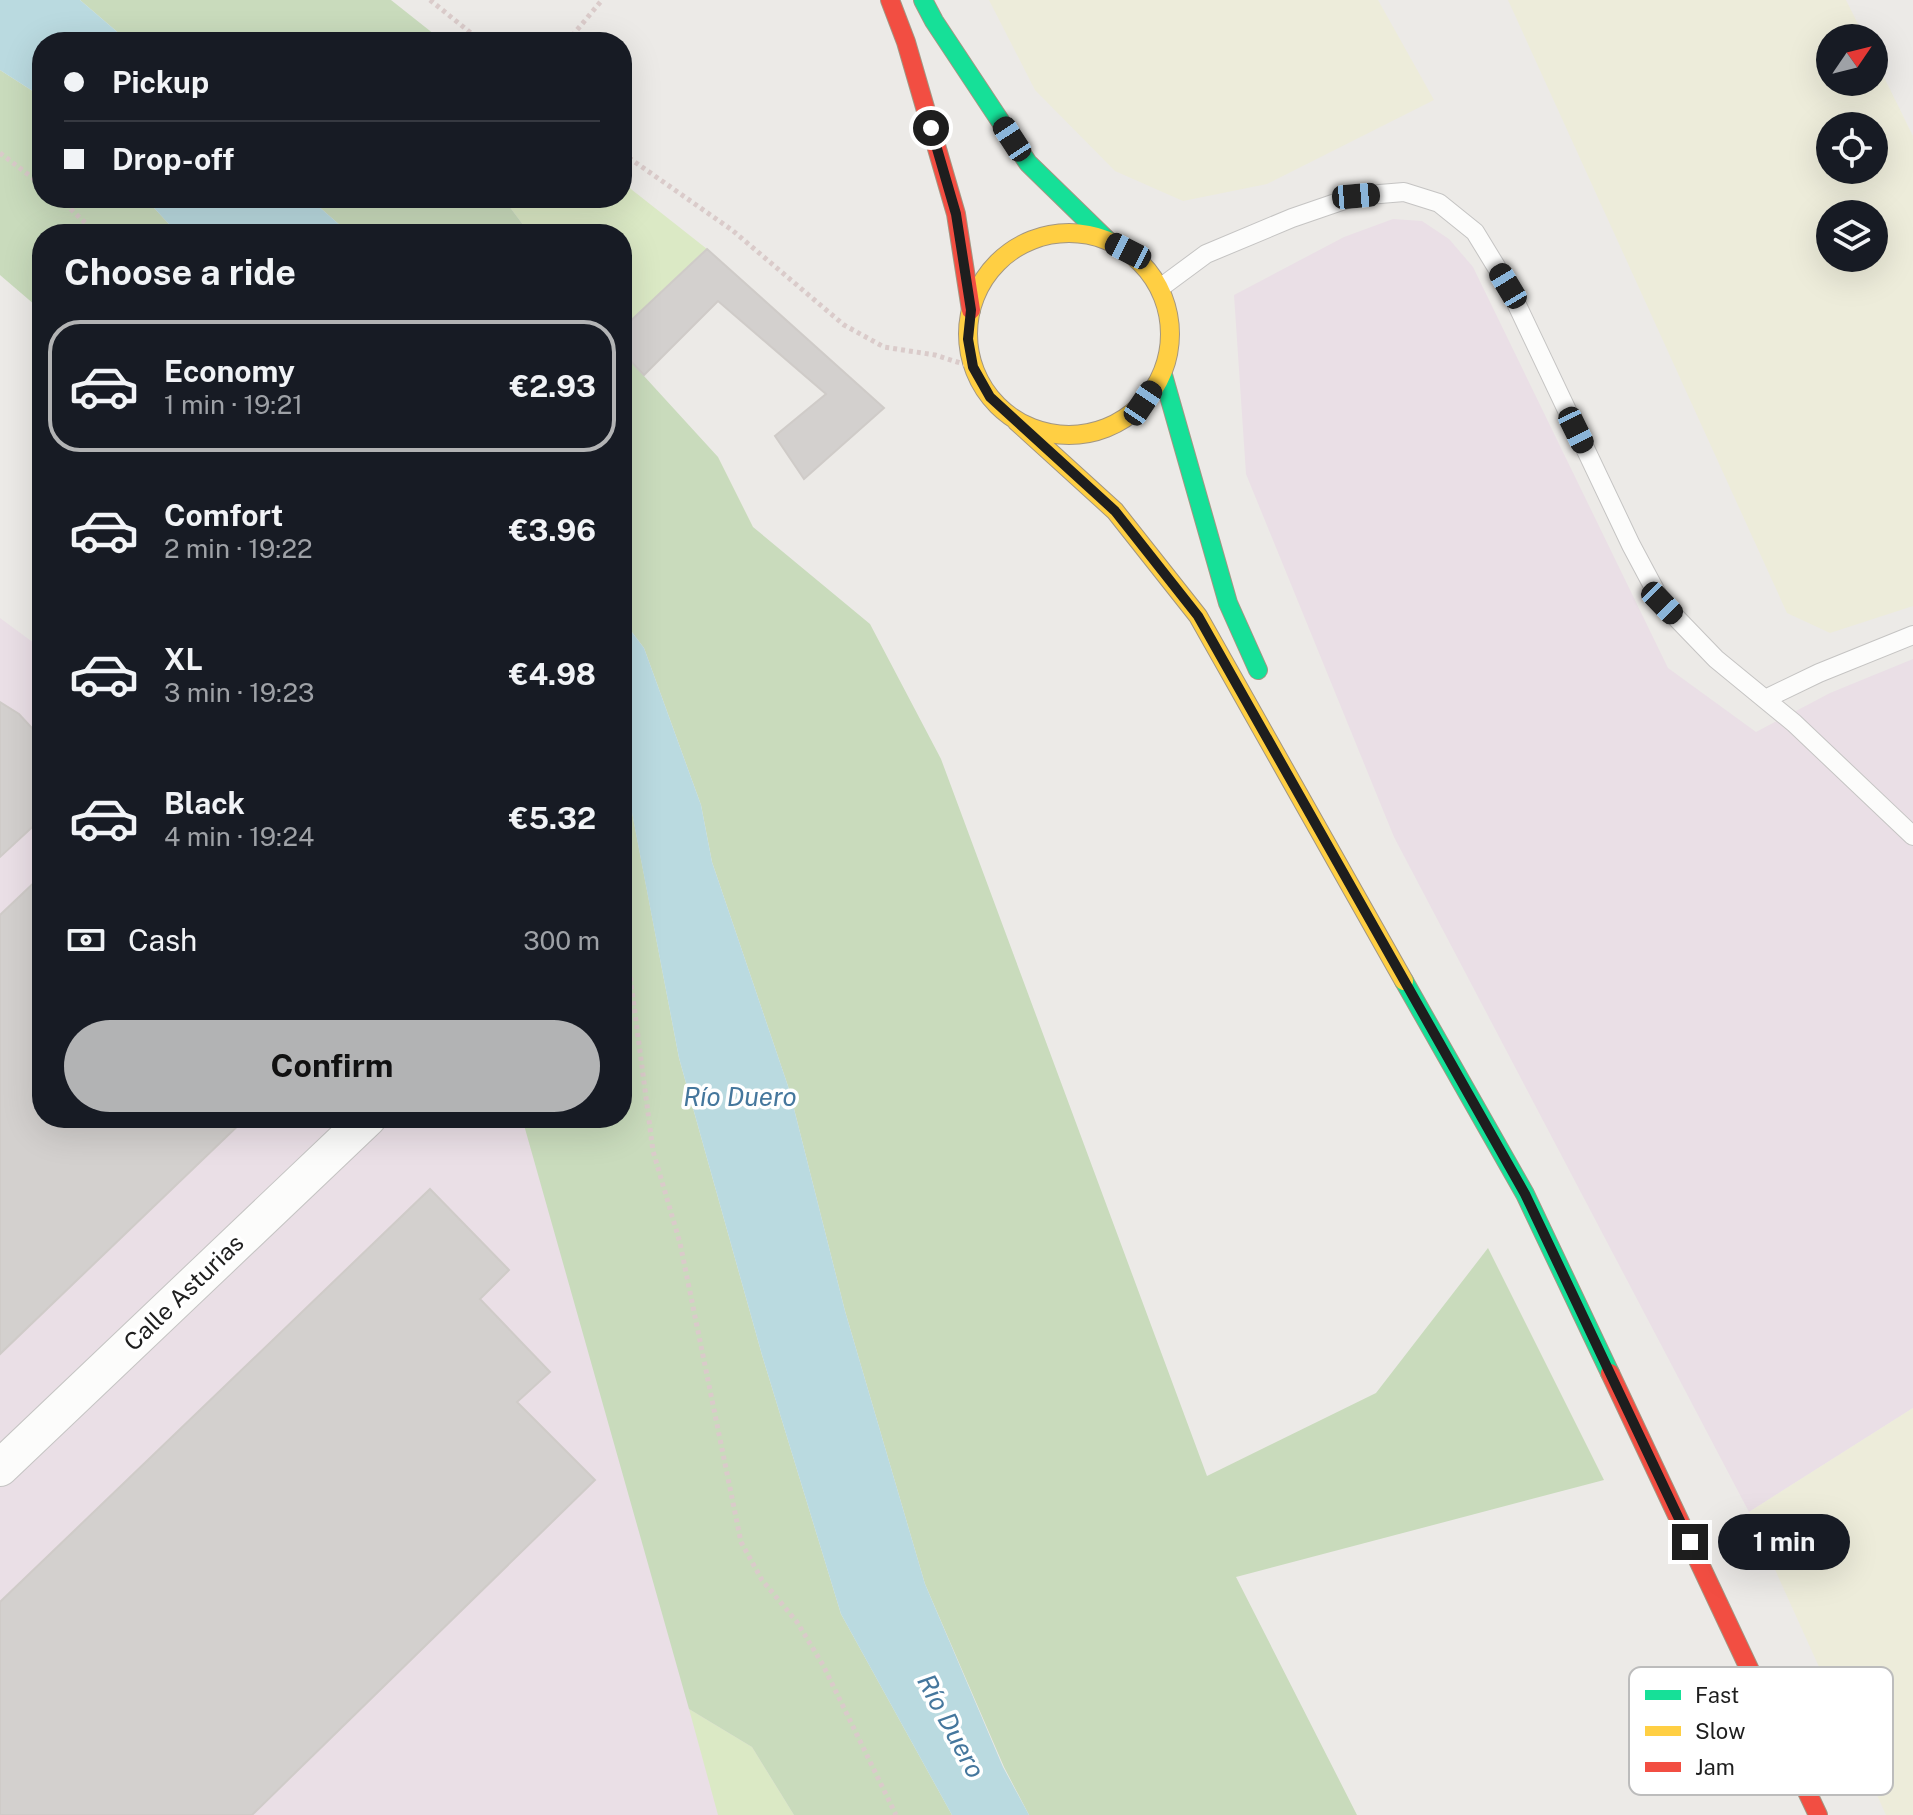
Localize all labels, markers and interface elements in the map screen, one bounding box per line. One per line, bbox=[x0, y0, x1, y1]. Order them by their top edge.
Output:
north arrow bbox=[1816, 24, 1888, 96]
map controls bbox=[1816, 24, 1888, 272]
text: Pickup bbox=[112, 64, 209, 100]
route start bbox=[913, 110, 949, 146]
car bbox=[989, 112, 1035, 166]
button: locate bbox=[1816, 112, 1888, 184]
text: Drop-off bbox=[112, 141, 234, 177]
car bbox=[1331, 182, 1381, 210]
button: layers bbox=[1816, 200, 1888, 272]
car bbox=[1101, 229, 1155, 273]
text: Choose a ride bbox=[64, 251, 296, 293]
car bbox=[1485, 259, 1531, 313]
icon: car bbox=[68, 350, 140, 422]
text: Economy bbox=[164, 353, 295, 389]
text: €2.93 bbox=[510, 368, 596, 404]
car bbox=[1120, 376, 1166, 430]
text: 1 min · 19:21 bbox=[164, 389, 303, 420]
car bbox=[1555, 403, 1597, 457]
icon: car bbox=[68, 494, 140, 566]
text: Comfort bbox=[164, 497, 283, 533]
text: €3.96 bbox=[509, 512, 596, 548]
text: 2 min · 19:22 bbox=[164, 533, 313, 564]
car bbox=[1637, 577, 1687, 629]
icon: car bbox=[68, 638, 140, 710]
text: XL bbox=[164, 641, 203, 677]
text: €4.98 bbox=[509, 656, 596, 692]
text: 3 min · 19:23 bbox=[164, 677, 314, 708]
icon: car bbox=[68, 782, 140, 854]
text: Black bbox=[164, 785, 245, 821]
text: €5.32 bbox=[509, 800, 596, 836]
text: 4 min · 19:24 bbox=[164, 821, 314, 852]
icon: cash bbox=[64, 918, 108, 962]
text: Cash bbox=[128, 922, 197, 958]
text: 300 m bbox=[523, 925, 600, 956]
button: Confirm bbox=[64, 1020, 600, 1112]
water label: Río Duero bbox=[683, 1081, 797, 1112]
street label: Calle Asturias bbox=[118, 1228, 249, 1356]
callout: 1 min bbox=[1718, 1514, 1850, 1570]
route end bbox=[1672, 1524, 1708, 1560]
text: 1 min bbox=[1753, 1526, 1815, 1557]
legend bbox=[1629, 1667, 1893, 1795]
water label: Río Duero bbox=[911, 1668, 992, 1783]
text: Fast bbox=[1695, 1682, 1739, 1708]
text: Slow bbox=[1695, 1718, 1745, 1744]
text: Jam bbox=[1695, 1754, 1735, 1780]

